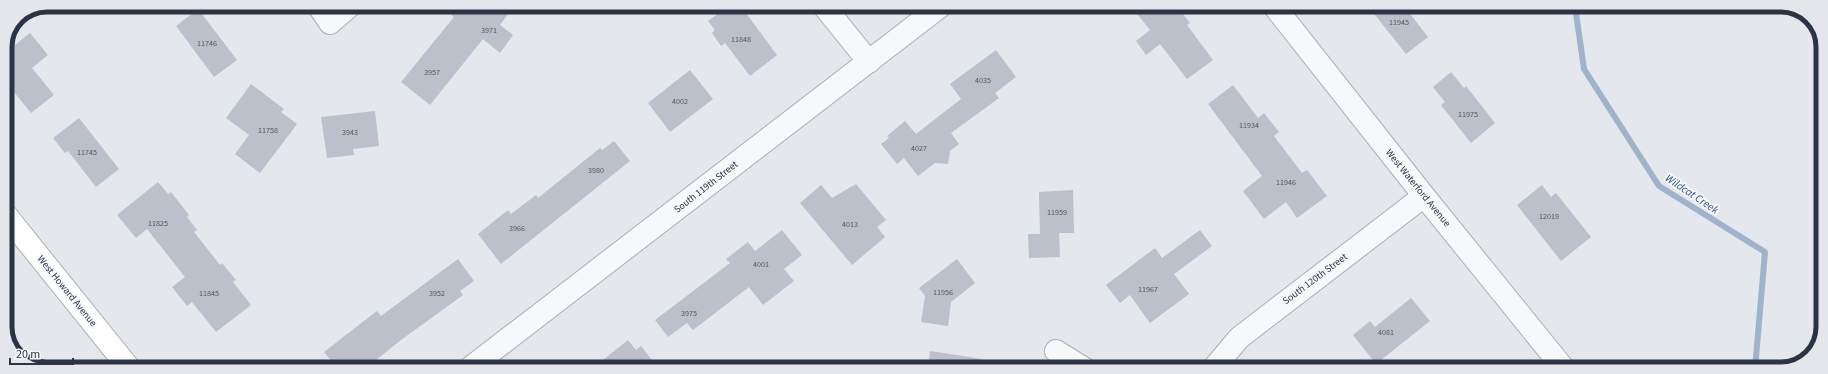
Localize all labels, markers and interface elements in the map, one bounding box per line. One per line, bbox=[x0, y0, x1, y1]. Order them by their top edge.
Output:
house number: 11945 bbox=[1389, 17, 1409, 28]
house number: 3971 bbox=[481, 25, 497, 36]
house number: 11848 bbox=[731, 34, 751, 45]
house number: 11746 bbox=[197, 38, 217, 49]
house number: 3957 bbox=[424, 67, 440, 78]
house number: 4035 bbox=[975, 75, 991, 86]
house number: 4002 bbox=[672, 96, 688, 107]
house number: 11975 bbox=[1458, 109, 1478, 120]
house number: 11934 bbox=[1239, 120, 1259, 131]
house number: 11758 bbox=[258, 125, 278, 136]
house number: 3943 bbox=[342, 127, 358, 138]
house number: 4027 bbox=[911, 143, 927, 154]
street label: West Waterford Avenue bbox=[1382, 146, 1454, 230]
house number: 11745 bbox=[77, 147, 97, 158]
street label: South 119th Street bbox=[671, 157, 741, 216]
house number: 3980 bbox=[588, 165, 604, 176]
water label: Wildcat Creek bbox=[1662, 171, 1722, 218]
house number: 11946 bbox=[1276, 177, 1296, 188]
house number: 11959 bbox=[1047, 207, 1067, 218]
house number: 12019 bbox=[1539, 211, 1559, 222]
house number: 11825 bbox=[148, 218, 168, 229]
house number: 4013 bbox=[842, 219, 858, 230]
house number: 3966 bbox=[509, 223, 525, 234]
street label: South 120th Street bbox=[1280, 250, 1351, 308]
street label: West Howard Avenue bbox=[34, 252, 100, 330]
house number: 4001 bbox=[753, 259, 769, 270]
house number: 11967 bbox=[1138, 284, 1158, 295]
house number: 11956 bbox=[933, 287, 953, 298]
house number: 11845 bbox=[199, 288, 219, 299]
house number: 3952 bbox=[429, 288, 445, 299]
house number: 3975 bbox=[681, 308, 697, 319]
house number: 4081 bbox=[1378, 327, 1394, 338]
scale bar bbox=[10, 340, 73, 366]
text: 20 m bbox=[16, 346, 40, 363]

